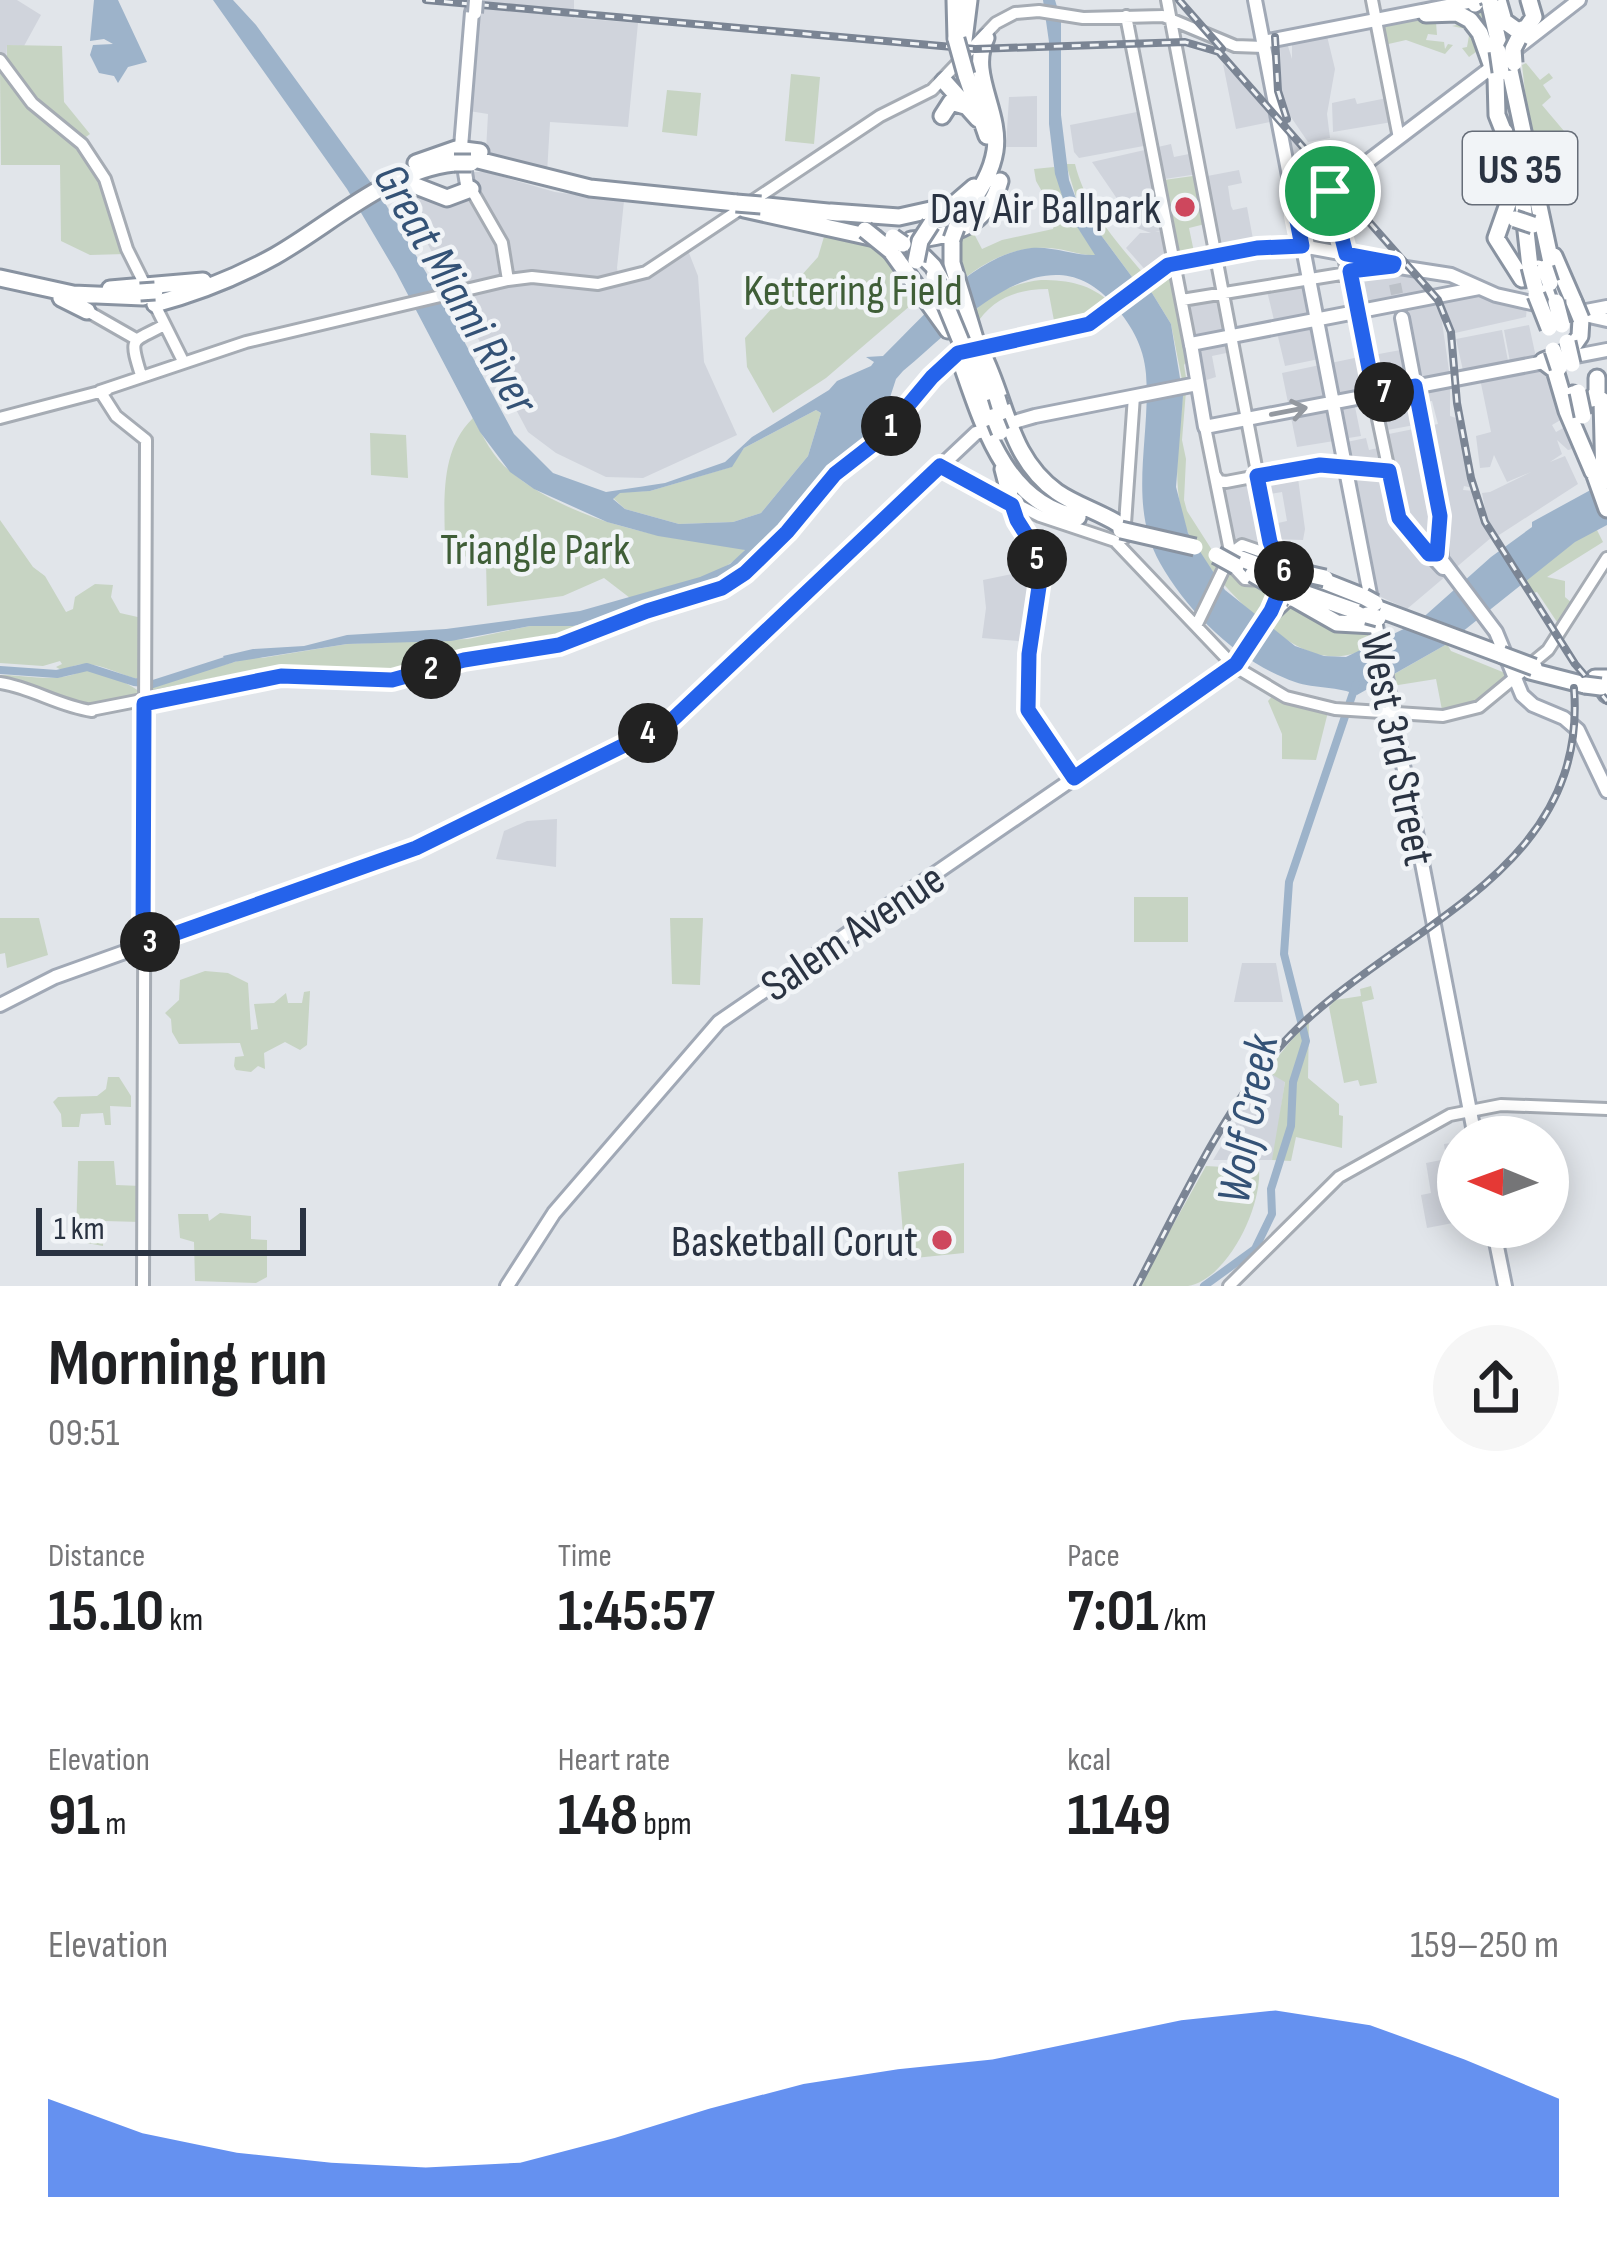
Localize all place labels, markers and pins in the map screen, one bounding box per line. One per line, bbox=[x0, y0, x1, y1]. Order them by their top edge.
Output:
pin bbox=[1279, 140, 1381, 242]
place label: Day Air Ballpark bbox=[930, 182, 1161, 237]
marker: Day Air Ballpark bbox=[1172, 194, 1198, 220]
pin: 7 bbox=[1354, 362, 1414, 422]
pin: 1 bbox=[861, 396, 921, 456]
pin: 5 bbox=[1007, 529, 1067, 589]
pin: 6 bbox=[1254, 541, 1314, 601]
pin: 2 bbox=[401, 639, 461, 699]
pin: 4 bbox=[618, 703, 678, 763]
pin: 3 bbox=[120, 912, 180, 972]
place label: Basketball Corut bbox=[671, 1215, 918, 1270]
marker: Basketball Corut bbox=[929, 1227, 955, 1253]

